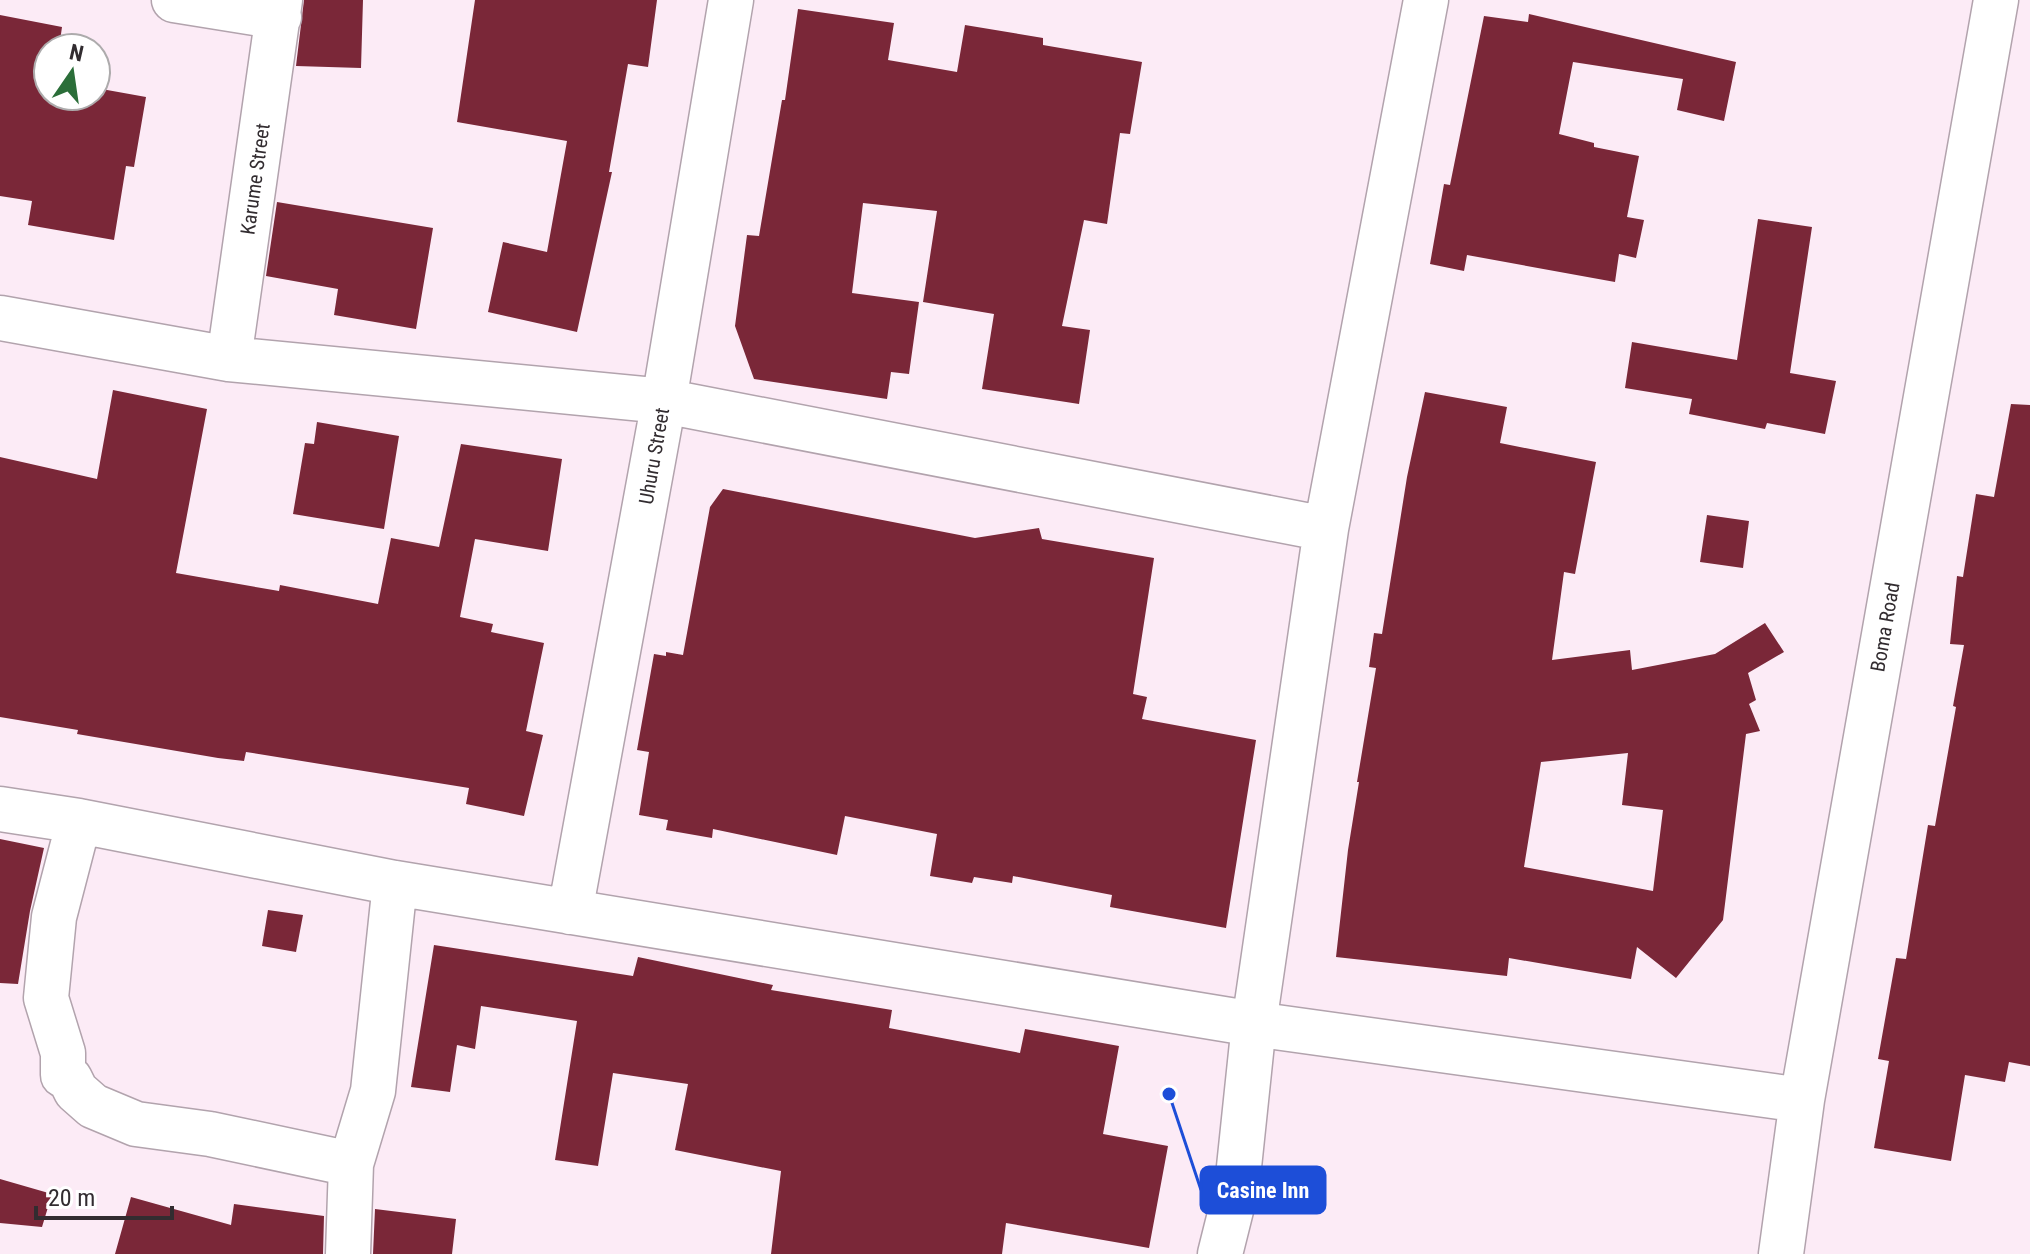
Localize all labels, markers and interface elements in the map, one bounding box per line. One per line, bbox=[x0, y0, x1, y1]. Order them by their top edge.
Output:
north arrow bbox=[32, 32, 112, 112]
text: N bbox=[67, 39, 86, 67]
street label: Karume Street bbox=[235, 122, 275, 236]
street label: Uhuru Street bbox=[634, 406, 674, 506]
street label: Boma Road bbox=[1865, 580, 1905, 674]
callout: Casine Inn bbox=[1201, 1167, 1325, 1213]
scale bar bbox=[36, 1170, 172, 1220]
text: Casine Inn bbox=[1217, 1178, 1309, 1203]
text: 20 m bbox=[48, 1184, 95, 1212]

